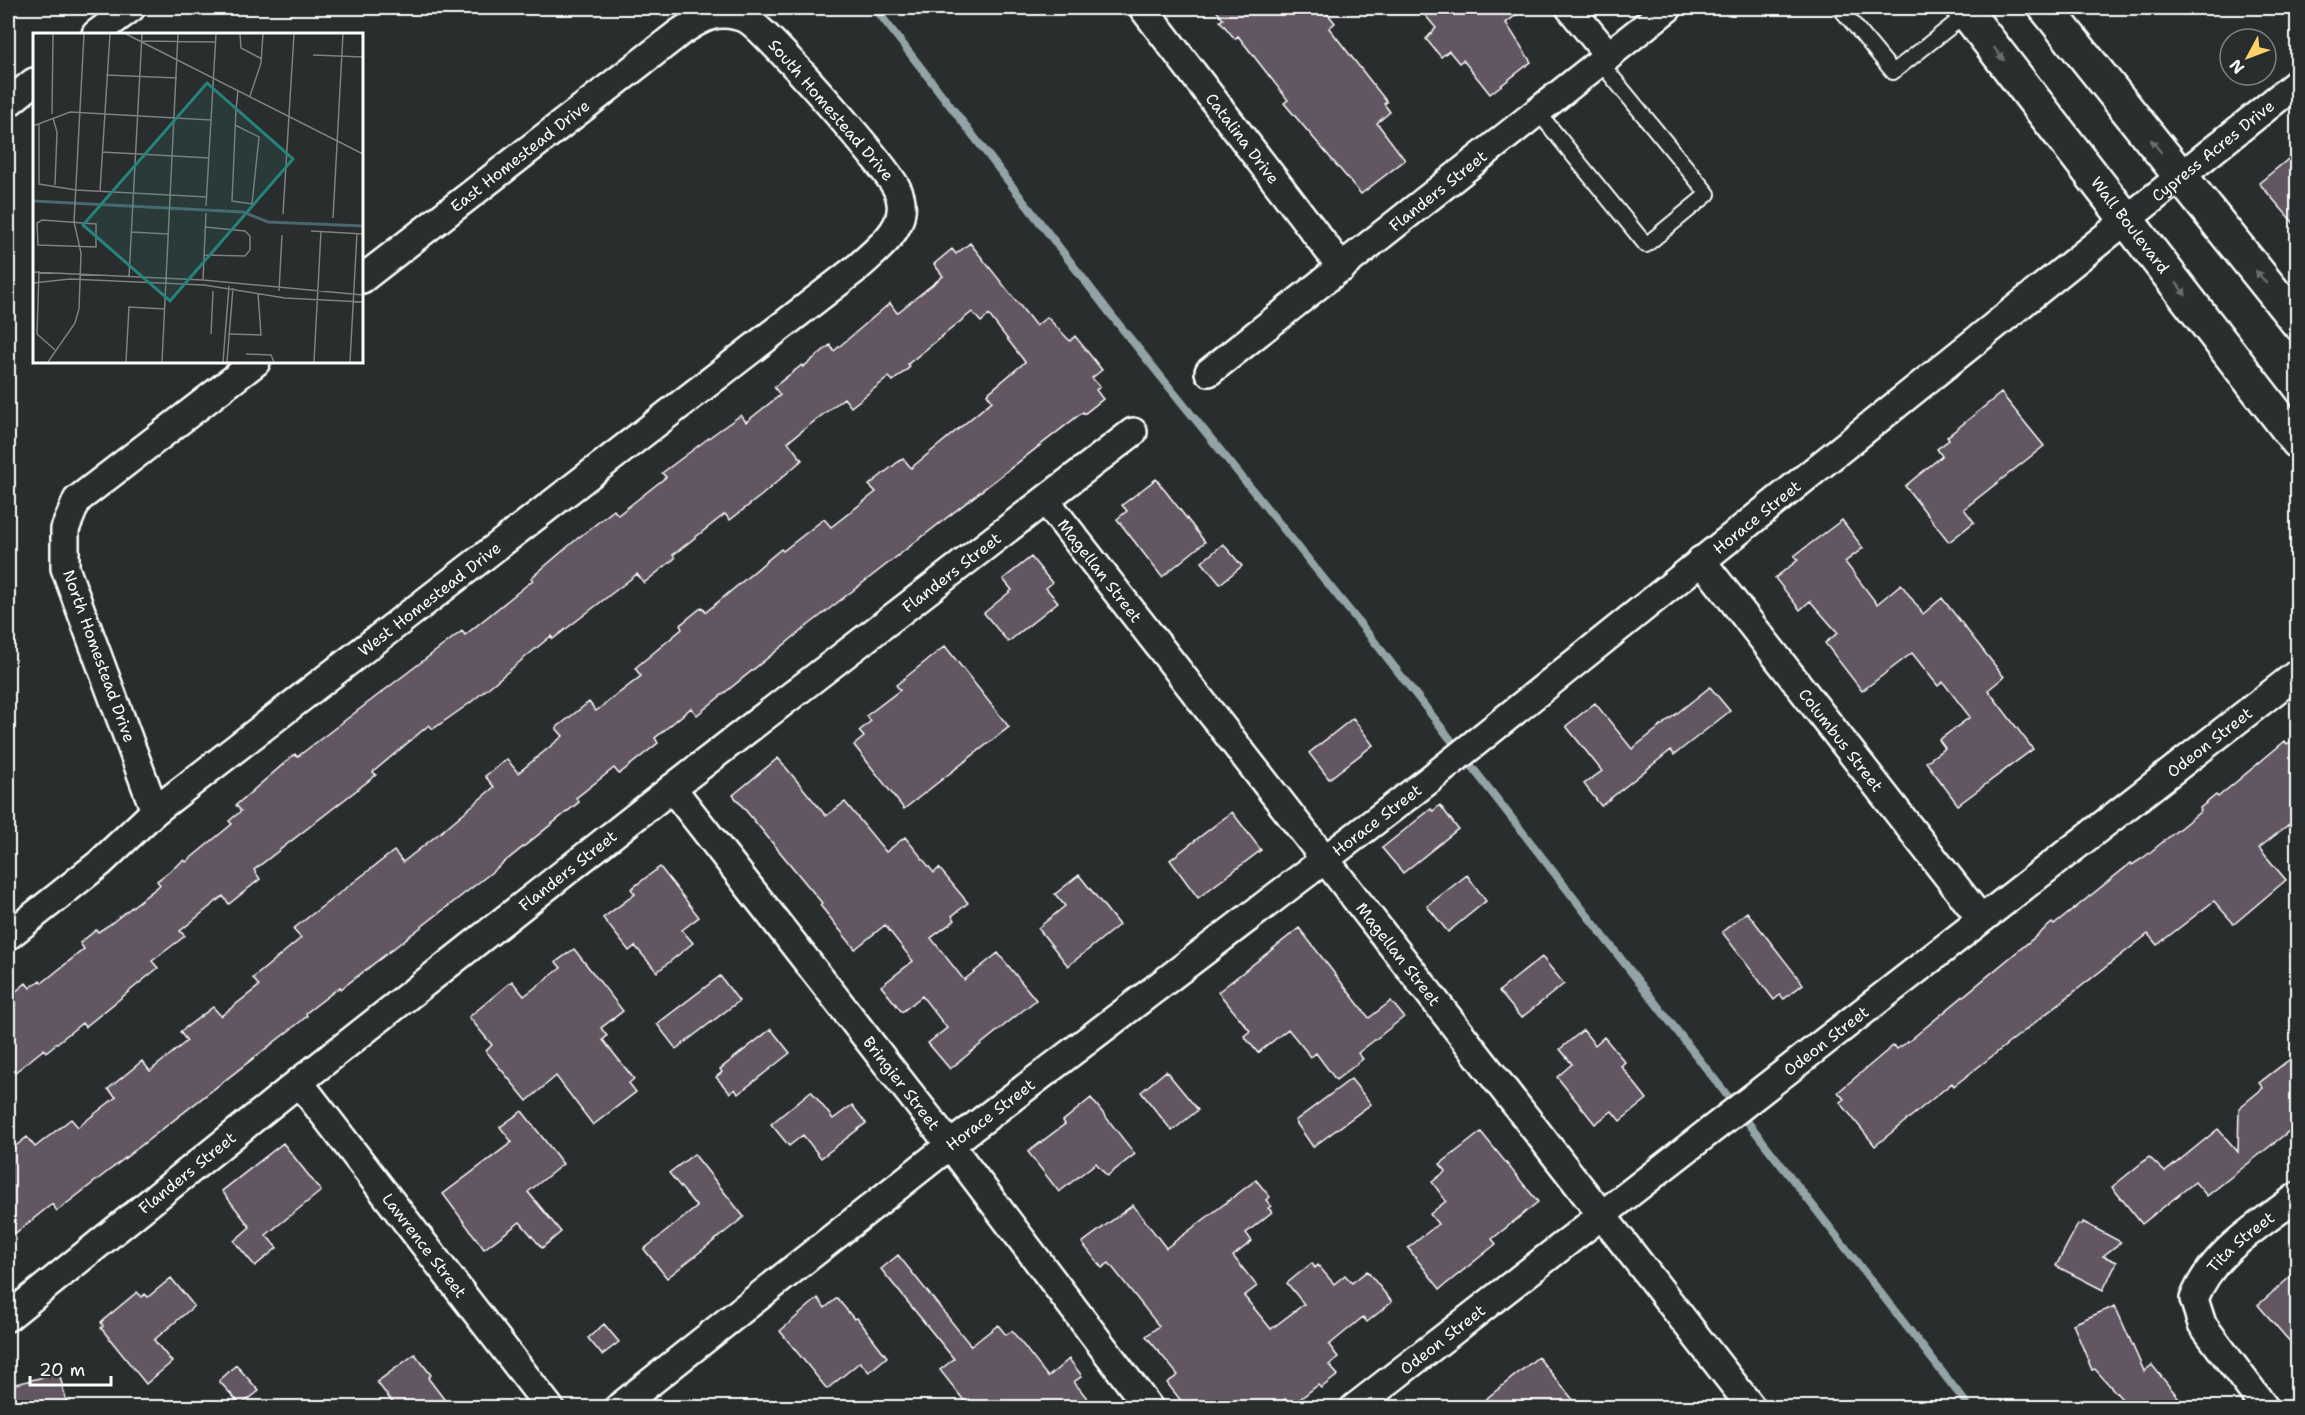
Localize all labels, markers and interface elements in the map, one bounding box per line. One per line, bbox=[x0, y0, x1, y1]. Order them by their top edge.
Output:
north arrow bbox=[2218, 27, 2278, 87]
inset map bbox=[33, 33, 363, 363]
street label: South Homestead Drive bbox=[764, 35, 898, 185]
one-way arrow bbox=[1992, 46, 2005, 62]
text: N bbox=[2225, 55, 2249, 78]
street label: Catalina Drive bbox=[1201, 88, 1284, 188]
street label: East Homestead Drive bbox=[446, 95, 594, 217]
street label: Cypress Acres Drive bbox=[2147, 95, 2278, 206]
one-way arrow bbox=[2150, 138, 2163, 154]
street label: Flanders Street bbox=[1385, 145, 1491, 236]
street label: Wall Boulevard bbox=[2086, 172, 2174, 277]
one-way arrow bbox=[2255, 269, 2268, 285]
one-way arrow bbox=[2174, 281, 2187, 297]
street label: Horace Street bbox=[1708, 475, 1805, 558]
street label: Magellan Street bbox=[1053, 514, 1147, 626]
street label: Flanders Street bbox=[898, 527, 1005, 617]
street label: West Homestead Drive bbox=[354, 537, 505, 661]
street label: North Homestead Drive bbox=[58, 567, 140, 745]
street label: Columbus Street bbox=[1794, 684, 1888, 796]
street label: Odeon Street bbox=[2162, 702, 2256, 782]
street label: Horace Street bbox=[1328, 779, 1426, 861]
street label: Flanders Street bbox=[514, 825, 621, 915]
street label: Magellan Street bbox=[1352, 898, 1445, 1010]
street label: Odeon Street bbox=[1779, 1001, 1873, 1080]
street label: Bringier Street bbox=[859, 1032, 945, 1134]
street label: Horace Street bbox=[941, 1074, 1039, 1155]
street label: Flanders Street bbox=[134, 1127, 240, 1218]
street label: Lawrence Street bbox=[378, 1189, 472, 1302]
street label: Tita Street bbox=[2202, 1207, 2278, 1277]
street label: Odeon Street bbox=[1395, 1299, 1489, 1379]
scale bar bbox=[30, 1349, 111, 1387]
text: 20 m bbox=[39, 1358, 85, 1382]

